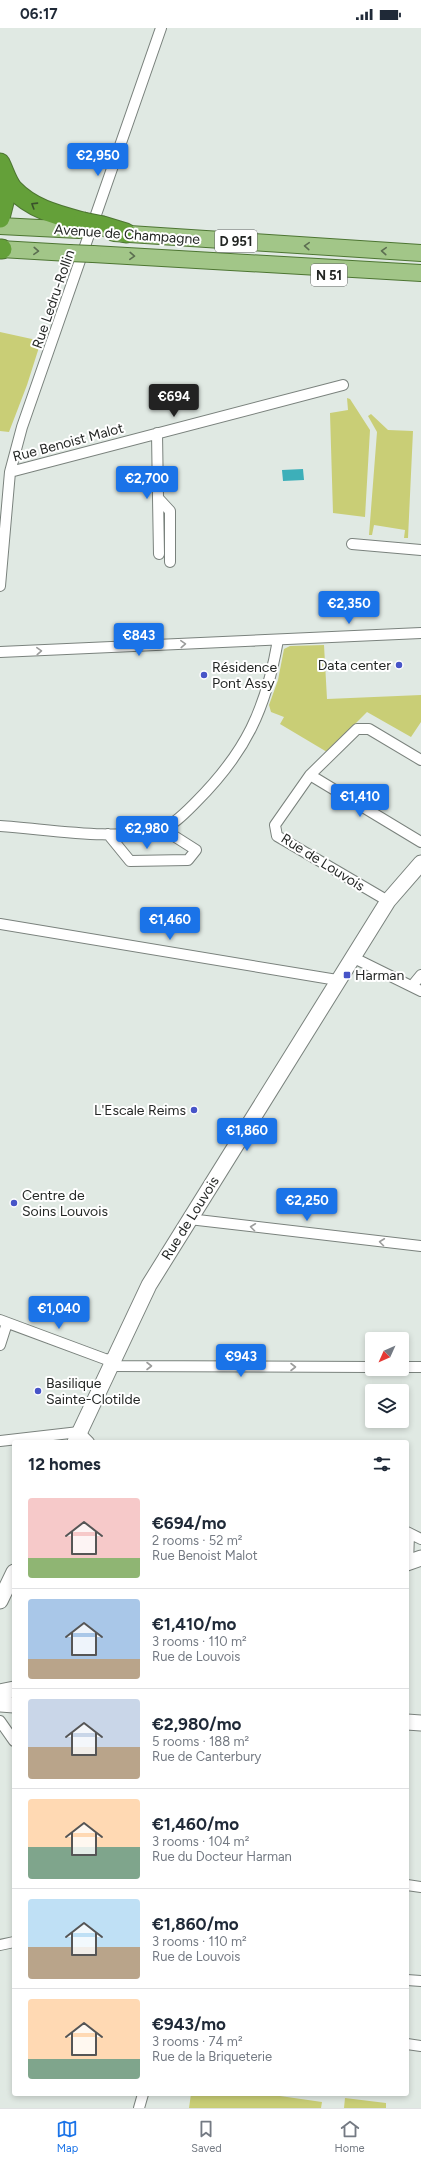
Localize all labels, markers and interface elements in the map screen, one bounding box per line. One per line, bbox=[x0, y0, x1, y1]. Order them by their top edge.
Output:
text: 06:17 bbox=[20, 5, 58, 23]
pin: €2,950 bbox=[65, 143, 131, 177]
text: €2,950 bbox=[76, 148, 120, 163]
one-way arrow bbox=[31, 202, 38, 209]
street label: Avenue de Champagne bbox=[53, 221, 201, 248]
road number: D 951 bbox=[215, 230, 257, 252]
one-way arrow bbox=[304, 241, 310, 250]
one-way arrow bbox=[33, 246, 39, 255]
one-way arrow bbox=[381, 246, 387, 255]
street label: Rue Ledru-Rollin bbox=[29, 247, 78, 351]
one-way arrow bbox=[129, 252, 135, 261]
road number: N 51 bbox=[311, 264, 347, 286]
pin: €694 bbox=[150, 384, 198, 418]
text: €694 bbox=[158, 389, 190, 404]
street label: Rue Benoist Malot bbox=[11, 420, 125, 465]
pin: €2,700 bbox=[114, 466, 180, 500]
text: €2,700 bbox=[125, 471, 169, 486]
pin: €2,350 bbox=[316, 591, 382, 625]
text: €2,350 bbox=[327, 596, 371, 611]
pin: €843 bbox=[115, 623, 163, 657]
text: €843 bbox=[123, 628, 155, 643]
one-way arrow bbox=[180, 640, 186, 648]
one-way arrow bbox=[36, 646, 42, 655]
place label: Data center bbox=[318, 657, 391, 674]
place label: Résidence Pont Assy bbox=[212, 659, 277, 692]
marker: Data center bbox=[394, 660, 404, 670]
marker: Résidence Pont Assy bbox=[199, 670, 209, 680]
pin: €1,410 bbox=[327, 784, 393, 818]
text: €1,410 bbox=[340, 789, 380, 804]
pin: €2,980 bbox=[114, 816, 180, 850]
text: €2,980 bbox=[125, 821, 169, 836]
street label: Rue de Louvois bbox=[278, 830, 368, 895]
pin: €1,460 bbox=[137, 907, 203, 941]
text: €1,460 bbox=[149, 912, 191, 927]
place label: Harman bbox=[355, 967, 404, 984]
marker: Harman bbox=[342, 970, 352, 980]
place label: L'Escale Reims bbox=[94, 1102, 186, 1119]
marker: L'Escale Reims bbox=[189, 1105, 199, 1115]
pin: €1,860 bbox=[214, 1118, 280, 1152]
text: €1,860 bbox=[226, 1123, 268, 1138]
street label: Rue de Louvois bbox=[158, 1173, 223, 1263]
place label: Centre de Soins Louvois bbox=[22, 1187, 108, 1220]
pin: €2,250 bbox=[274, 1188, 340, 1222]
text: €2,250 bbox=[285, 1193, 329, 1208]
marker: Centre de Soins Louvois bbox=[9, 1198, 19, 1208]
one-way arrow bbox=[250, 1222, 256, 1231]
one-way arrow bbox=[379, 1238, 385, 1247]
pin: €1,040 bbox=[26, 1296, 92, 1330]
text: €1,040 bbox=[38, 1301, 80, 1316]
north arrow bbox=[365, 1332, 409, 1376]
map controls bbox=[365, 1332, 409, 1428]
pin: €943 bbox=[217, 1344, 265, 1378]
text: €943 bbox=[225, 1349, 257, 1364]
one-way arrow bbox=[146, 1362, 152, 1370]
one-way arrow bbox=[290, 1363, 296, 1371]
place label: Basilique Sainte-Clotilde bbox=[46, 1375, 141, 1408]
button: layers bbox=[365, 1384, 409, 1428]
marker: Basilique Sainte-Clotilde bbox=[33, 1386, 43, 1396]
icon: filters bbox=[371, 1453, 393, 1475]
text: 12 homes bbox=[28, 1454, 101, 1474]
text: €694/mo bbox=[152, 1513, 226, 1533]
icon: home bbox=[60, 1514, 108, 1562]
text: 2 rooms · 52 m² bbox=[152, 1533, 243, 1548]
text: Rue Benoist Malot bbox=[152, 1548, 258, 1563]
text: €1,410/mo bbox=[152, 1614, 236, 1634]
icon: home bbox=[60, 1615, 108, 1663]
text: 3 rooms · 110 m² bbox=[152, 1634, 247, 1649]
text: Rue de Louvois bbox=[152, 1649, 240, 1664]
text: €2,980/mo bbox=[152, 1714, 241, 1734]
icon: home bbox=[60, 1715, 108, 1763]
text: 5 rooms · 188 m² bbox=[152, 1734, 249, 1749]
text: Rue de Canterbury bbox=[152, 1749, 261, 1764]
text: €1,460/mo bbox=[152, 1814, 239, 1834]
icon: home bbox=[60, 1815, 108, 1863]
text: 3 rooms · 104 m² bbox=[152, 1834, 249, 1849]
text: Rue du Docteur Harman bbox=[152, 1849, 292, 1864]
text: €1,860/mo bbox=[152, 1914, 239, 1934]
icon: home bbox=[60, 1915, 108, 1963]
text: 3 rooms · 110 m² bbox=[152, 1934, 247, 1949]
text: Rue de Louvois bbox=[152, 1949, 240, 1964]
text: €943/mo bbox=[152, 2014, 226, 2034]
icon: home bbox=[60, 2015, 108, 2063]
text: 3 rooms · 74 m² bbox=[152, 2034, 243, 2049]
text: Rue de la Briqueterie bbox=[152, 2049, 272, 2064]
tab: Map bbox=[56, 2118, 78, 2155]
tab: Saved bbox=[191, 2118, 222, 2155]
tab: Home bbox=[335, 2118, 365, 2155]

